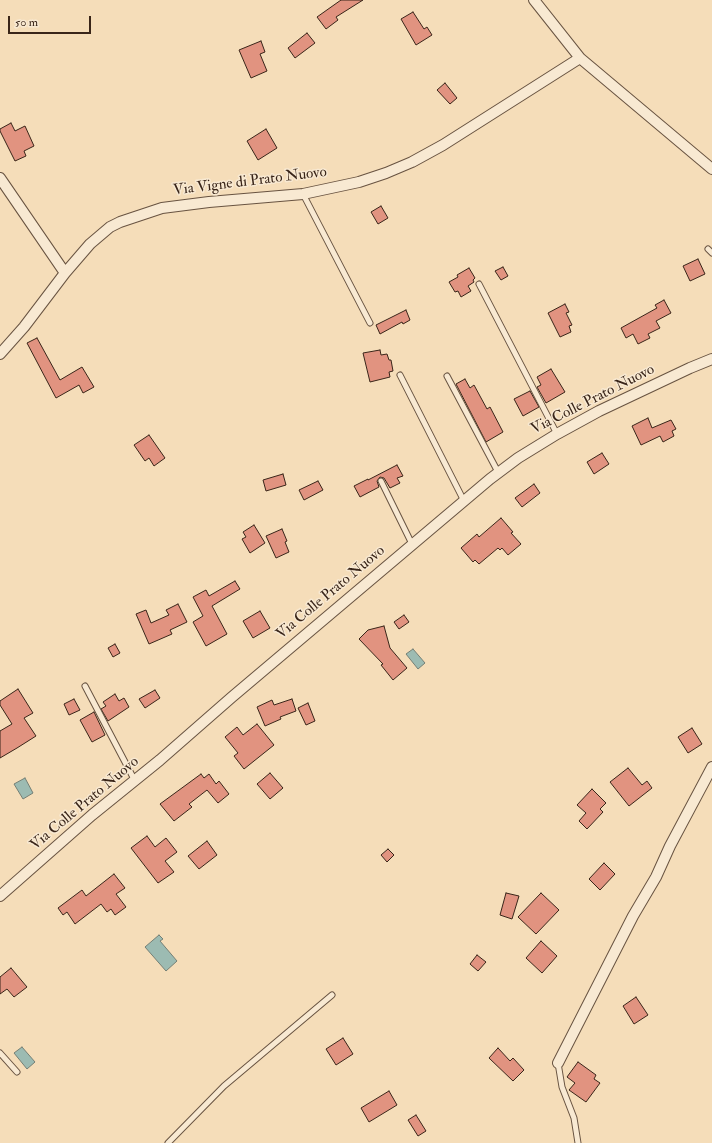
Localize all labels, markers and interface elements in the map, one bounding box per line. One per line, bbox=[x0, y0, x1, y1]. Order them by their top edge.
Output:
scale bar bbox=[10, 8, 93, 34]
text: 50 m bbox=[15, 15, 38, 30]
street label: Via Vigne di Prato Nuovo bbox=[172, 164, 328, 200]
street label: Via Colle Prato Nuovo bbox=[528, 361, 658, 439]
street label: Via Colle Prato Nuovo bbox=[273, 542, 389, 644]
street label: Via Colle Prato Nuovo bbox=[27, 753, 143, 855]

